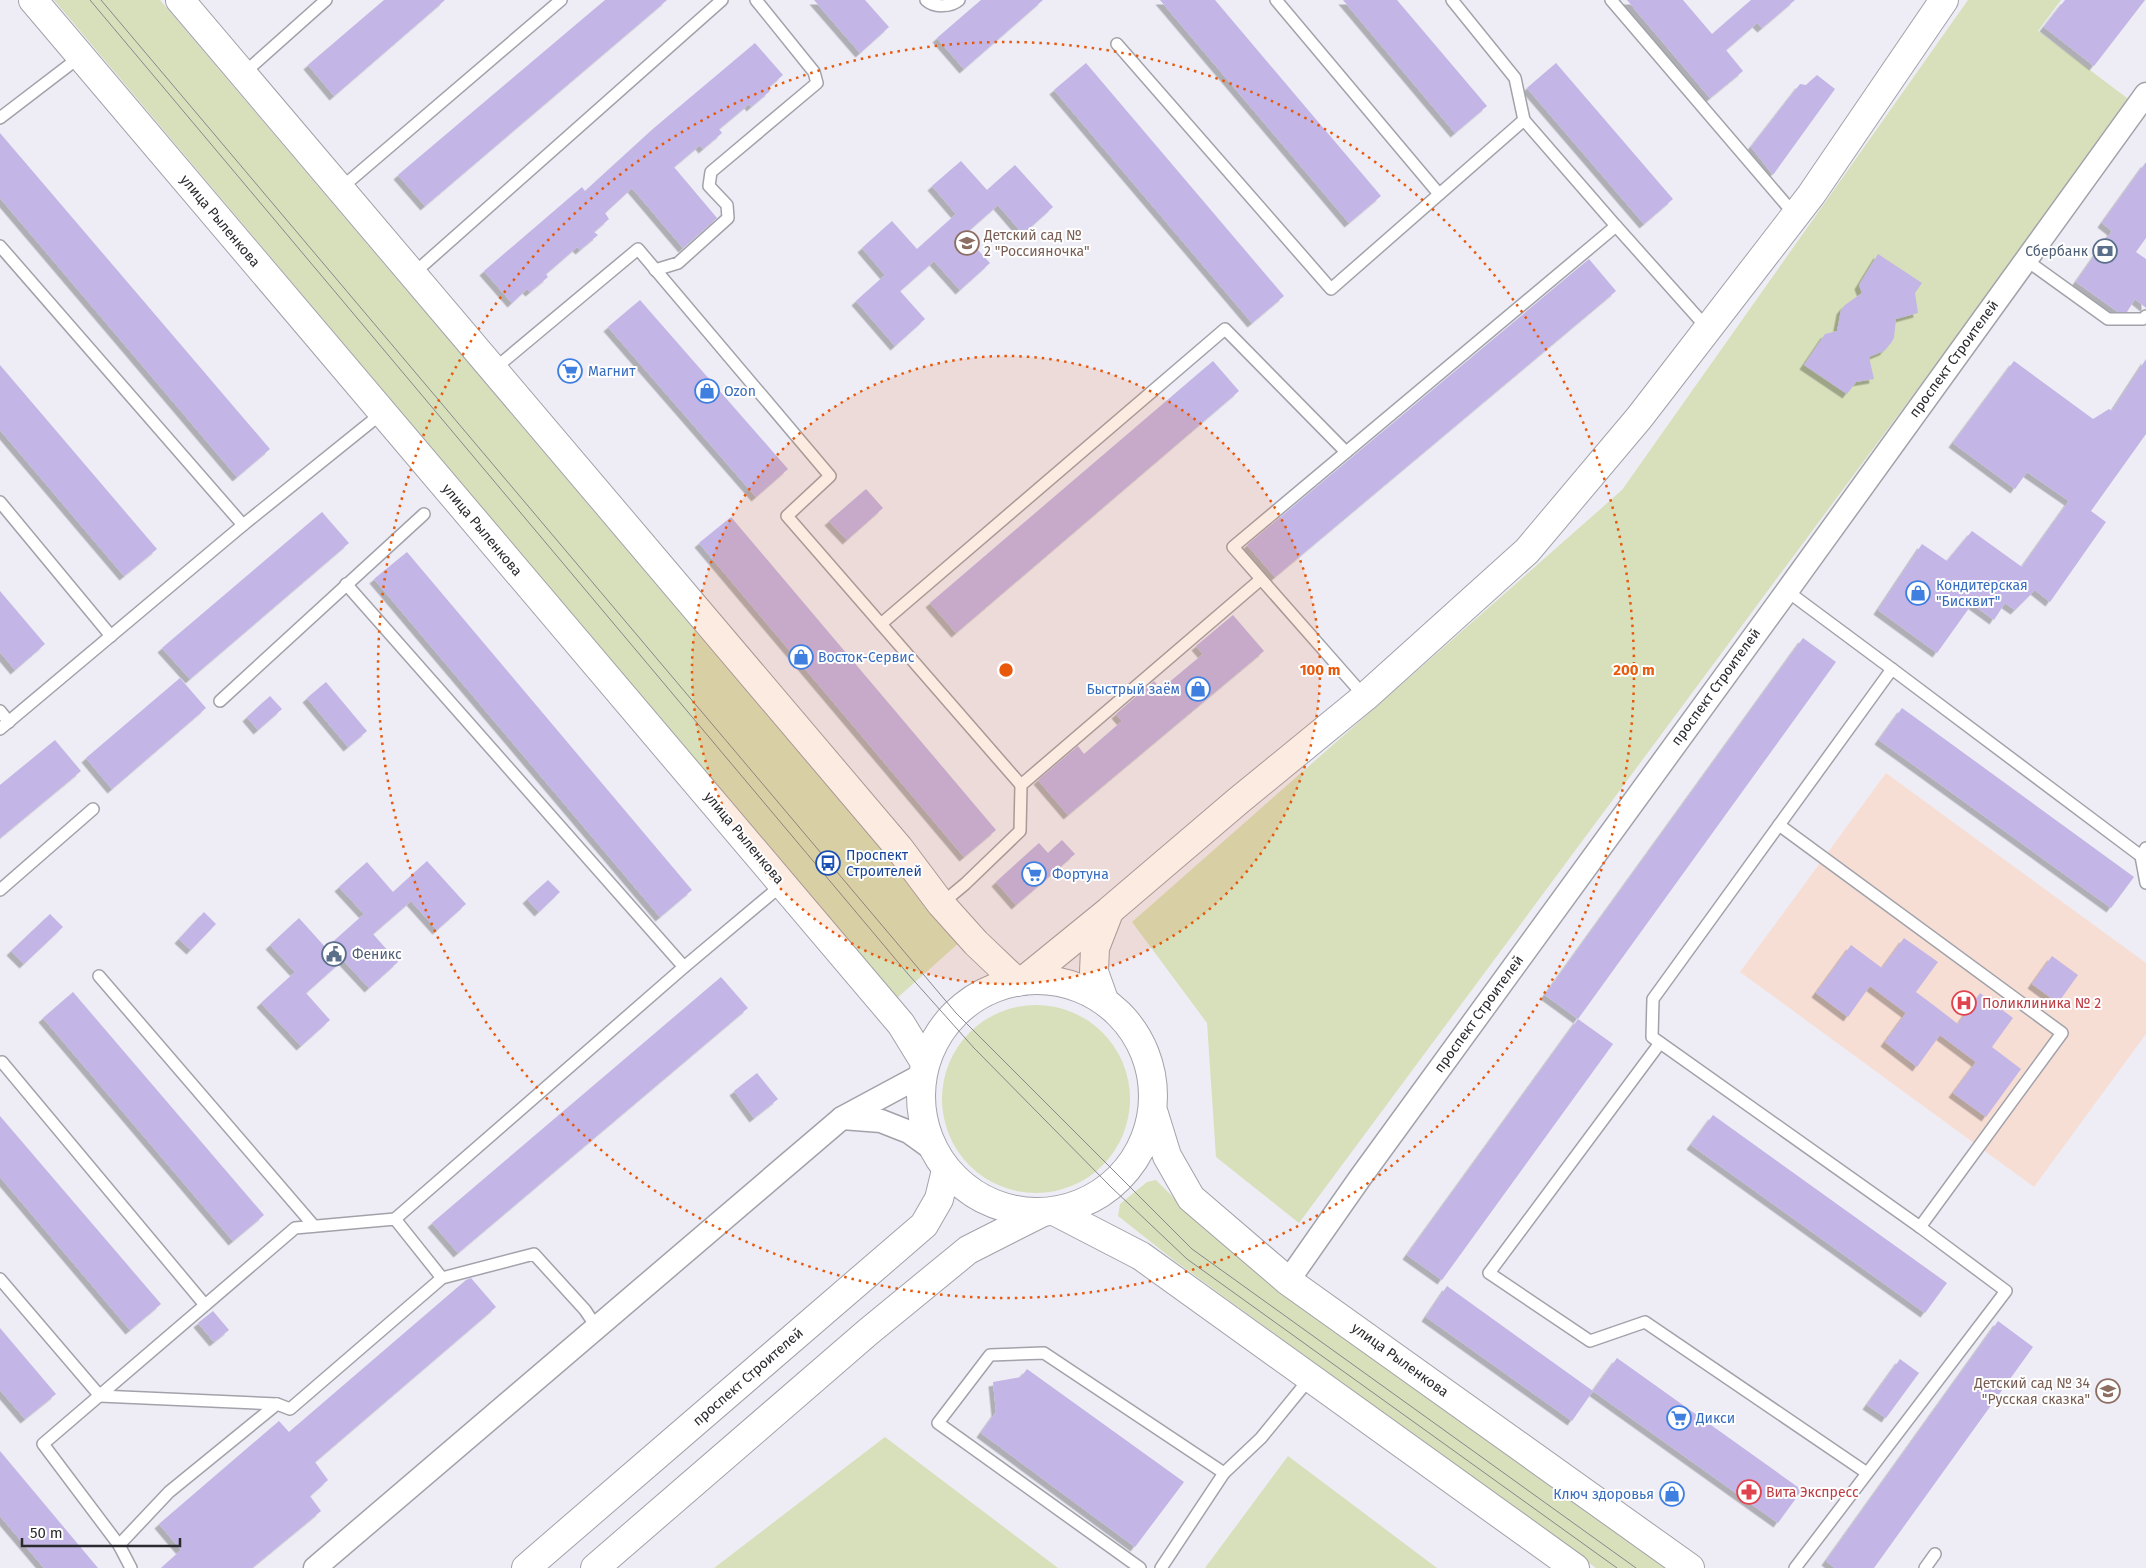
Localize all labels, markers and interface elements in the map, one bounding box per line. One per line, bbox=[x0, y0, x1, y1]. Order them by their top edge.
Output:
street label: улица Рыленкова bbox=[176, 171, 264, 271]
place label: Детский сад № 2 "Россияночка" bbox=[983, 227, 1090, 260]
school or university icon: Детский сад № 2 "Россияночка" bbox=[954, 230, 980, 256]
bank icon: Сбербанк bbox=[2092, 238, 2118, 264]
place label: Сбербанк bbox=[2025, 243, 2089, 260]
street label: проспект Строителей bbox=[1906, 297, 2002, 421]
supermarket icon: Магнит bbox=[557, 358, 583, 384]
place label: Магнит bbox=[588, 363, 636, 380]
shop icon: Ozon bbox=[694, 378, 720, 404]
place label: Ozon bbox=[724, 383, 756, 400]
street label: улица Рыленкова bbox=[438, 480, 526, 580]
place label: Кондитерская "Бисквит" bbox=[1936, 577, 2028, 610]
shop icon: Кондитерская "Бисквит" bbox=[1905, 580, 1931, 606]
street label: проспект Строителей bbox=[1668, 625, 1764, 749]
shop icon: Восток-Сервис bbox=[788, 644, 814, 670]
place label: Восток-Сервис bbox=[818, 649, 915, 666]
centre of rings bbox=[997, 661, 1015, 679]
text: 100 m bbox=[1300, 661, 1340, 679]
text: 200 m bbox=[1613, 661, 1655, 679]
shop icon: Быстрый заём bbox=[1185, 676, 1211, 702]
place label: Быстрый заём bbox=[1086, 681, 1180, 698]
street label: улица Рыленкова bbox=[700, 788, 788, 888]
place label: Проспект Строителей bbox=[846, 847, 922, 880]
bus stop icon: Проспект Строителей bbox=[815, 850, 841, 876]
supermarket icon: Фортуна bbox=[1021, 861, 1047, 887]
place label: Фортуна bbox=[1052, 866, 1109, 883]
public building icon: Феникс bbox=[321, 941, 347, 967]
place label: Феникс bbox=[352, 946, 402, 963]
street label: проспект Строителей bbox=[1431, 952, 1527, 1076]
hospital icon: Поликлиника № 2 bbox=[1951, 990, 1977, 1016]
place label: Поликлиника № 2 bbox=[1982, 995, 2101, 1012]
street label: улица Рыленкова bbox=[1348, 1319, 1452, 1401]
street label: проспект Строителей bbox=[689, 1324, 807, 1430]
place label: Детский сад № 34 "Русская сказка" bbox=[1973, 1375, 2091, 1408]
school or university icon: Детский сад № 34 "Русская сказка" bbox=[2095, 1378, 2121, 1404]
supermarket icon: Дикси bbox=[1666, 1405, 1692, 1431]
place label: Дикси bbox=[1695, 1410, 1735, 1427]
pharmacy icon: Вита Экспресс bbox=[1736, 1479, 1762, 1505]
shop icon: Ключ здоровья bbox=[1659, 1481, 1685, 1507]
place label: Вита Экспресс bbox=[1766, 1484, 1859, 1501]
place label: Ключ здоровья bbox=[1553, 1486, 1654, 1503]
scale bar bbox=[22, 1516, 180, 1548]
text: 50 m bbox=[30, 1524, 63, 1542]

